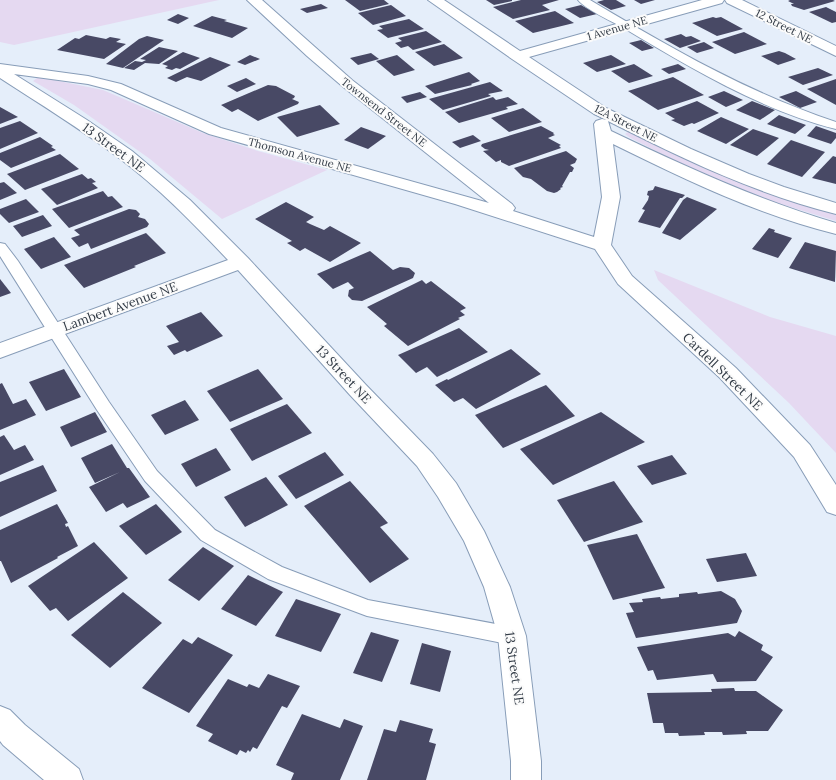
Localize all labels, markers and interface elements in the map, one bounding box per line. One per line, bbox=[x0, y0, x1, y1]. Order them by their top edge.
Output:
street label: 12 Street NE bbox=[753, 6, 815, 46]
street label: 1 Avenue NE bbox=[585, 13, 649, 43]
street label: Townsend Street NE bbox=[338, 74, 430, 150]
street label: 12A Street NE bbox=[592, 101, 660, 145]
street label: 13 Street NE bbox=[79, 119, 149, 176]
street label: Thomson Avenue NE bbox=[247, 134, 353, 176]
street label: Lambert Avenue NE bbox=[61, 278, 180, 335]
street label: Cardell Street NE bbox=[679, 329, 766, 414]
street label: 13 Street NE bbox=[312, 342, 375, 407]
street label: 13 Street NE bbox=[501, 630, 528, 706]

